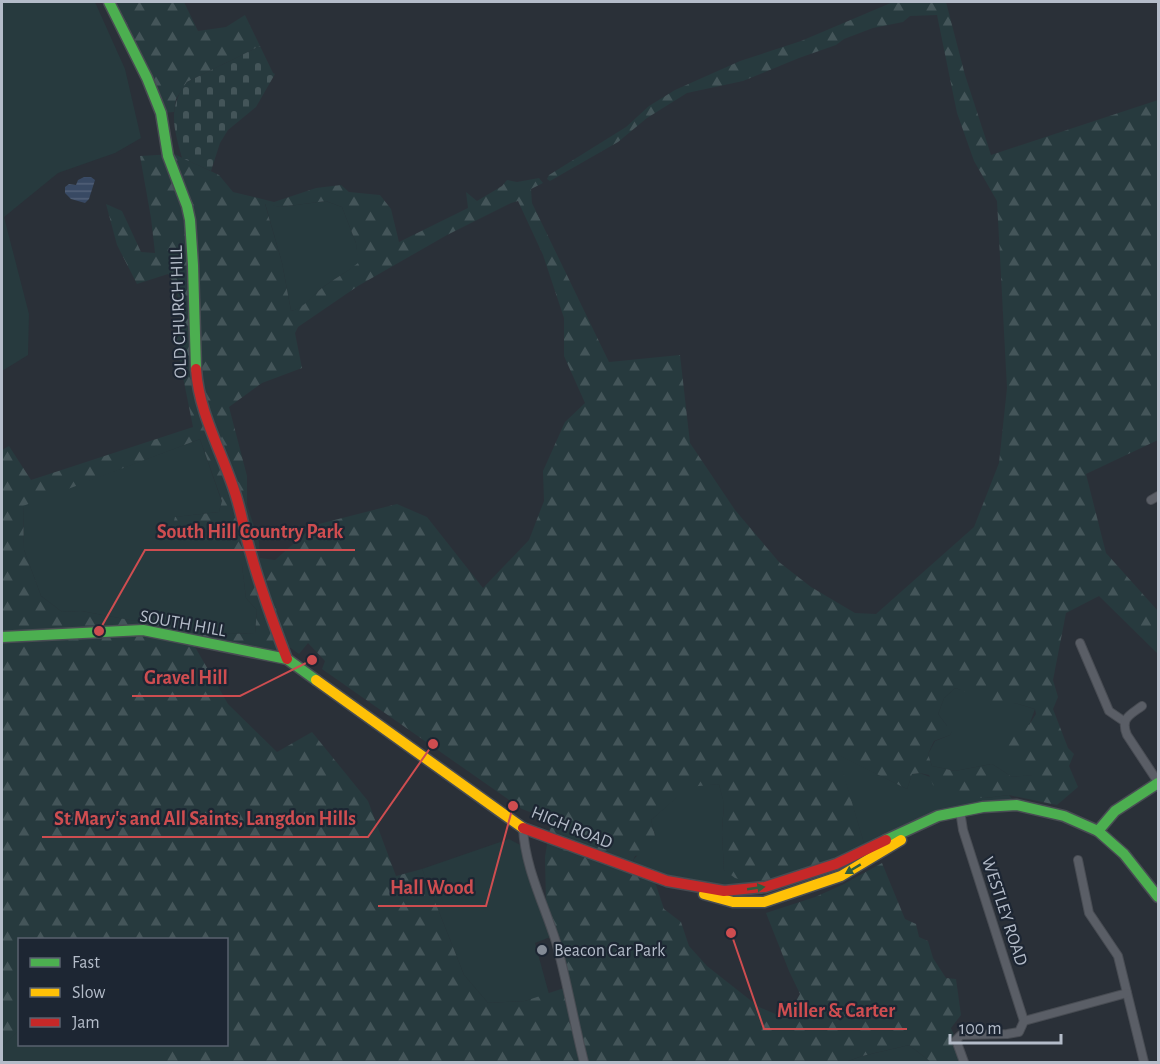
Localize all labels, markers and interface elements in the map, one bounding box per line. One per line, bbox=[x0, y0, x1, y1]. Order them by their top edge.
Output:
street label: OLD CHURCH HILL bbox=[168, 245, 190, 379]
callout: South Hill Country Park bbox=[145, 512, 355, 550]
text: South Hill Country Park bbox=[157, 522, 343, 542]
street label: SOUTH HILL bbox=[138, 608, 228, 641]
callout: Gravel Hill bbox=[132, 658, 240, 696]
text: Gravel Hill bbox=[144, 668, 228, 688]
callout: St Mary's and All Saints, Langdon Hills bbox=[42, 799, 368, 837]
street label: HIGH ROAD bbox=[528, 803, 615, 852]
text: St Mary's and All Saints, Langdon Hills bbox=[54, 809, 356, 829]
street label: WESTLEY ROAD bbox=[978, 855, 1030, 968]
one-way arrow bbox=[845, 863, 861, 874]
callout: Hall Wood bbox=[378, 868, 486, 906]
text: Hall Wood bbox=[390, 878, 475, 898]
one-way arrow bbox=[746, 884, 765, 893]
legend bbox=[18, 938, 228, 1046]
place label: Beacon Car Park bbox=[554, 942, 666, 960]
marker: Beacon Car Park bbox=[535, 943, 549, 957]
text: Fast bbox=[72, 954, 100, 972]
text: Slow bbox=[72, 984, 105, 1002]
callout: Miller & Carter bbox=[764, 991, 907, 1029]
text: Miller & Carter bbox=[777, 1001, 895, 1021]
scale bar bbox=[950, 1007, 1061, 1045]
text: Jam bbox=[72, 1014, 100, 1032]
text: 100 m bbox=[959, 1020, 1002, 1038]

